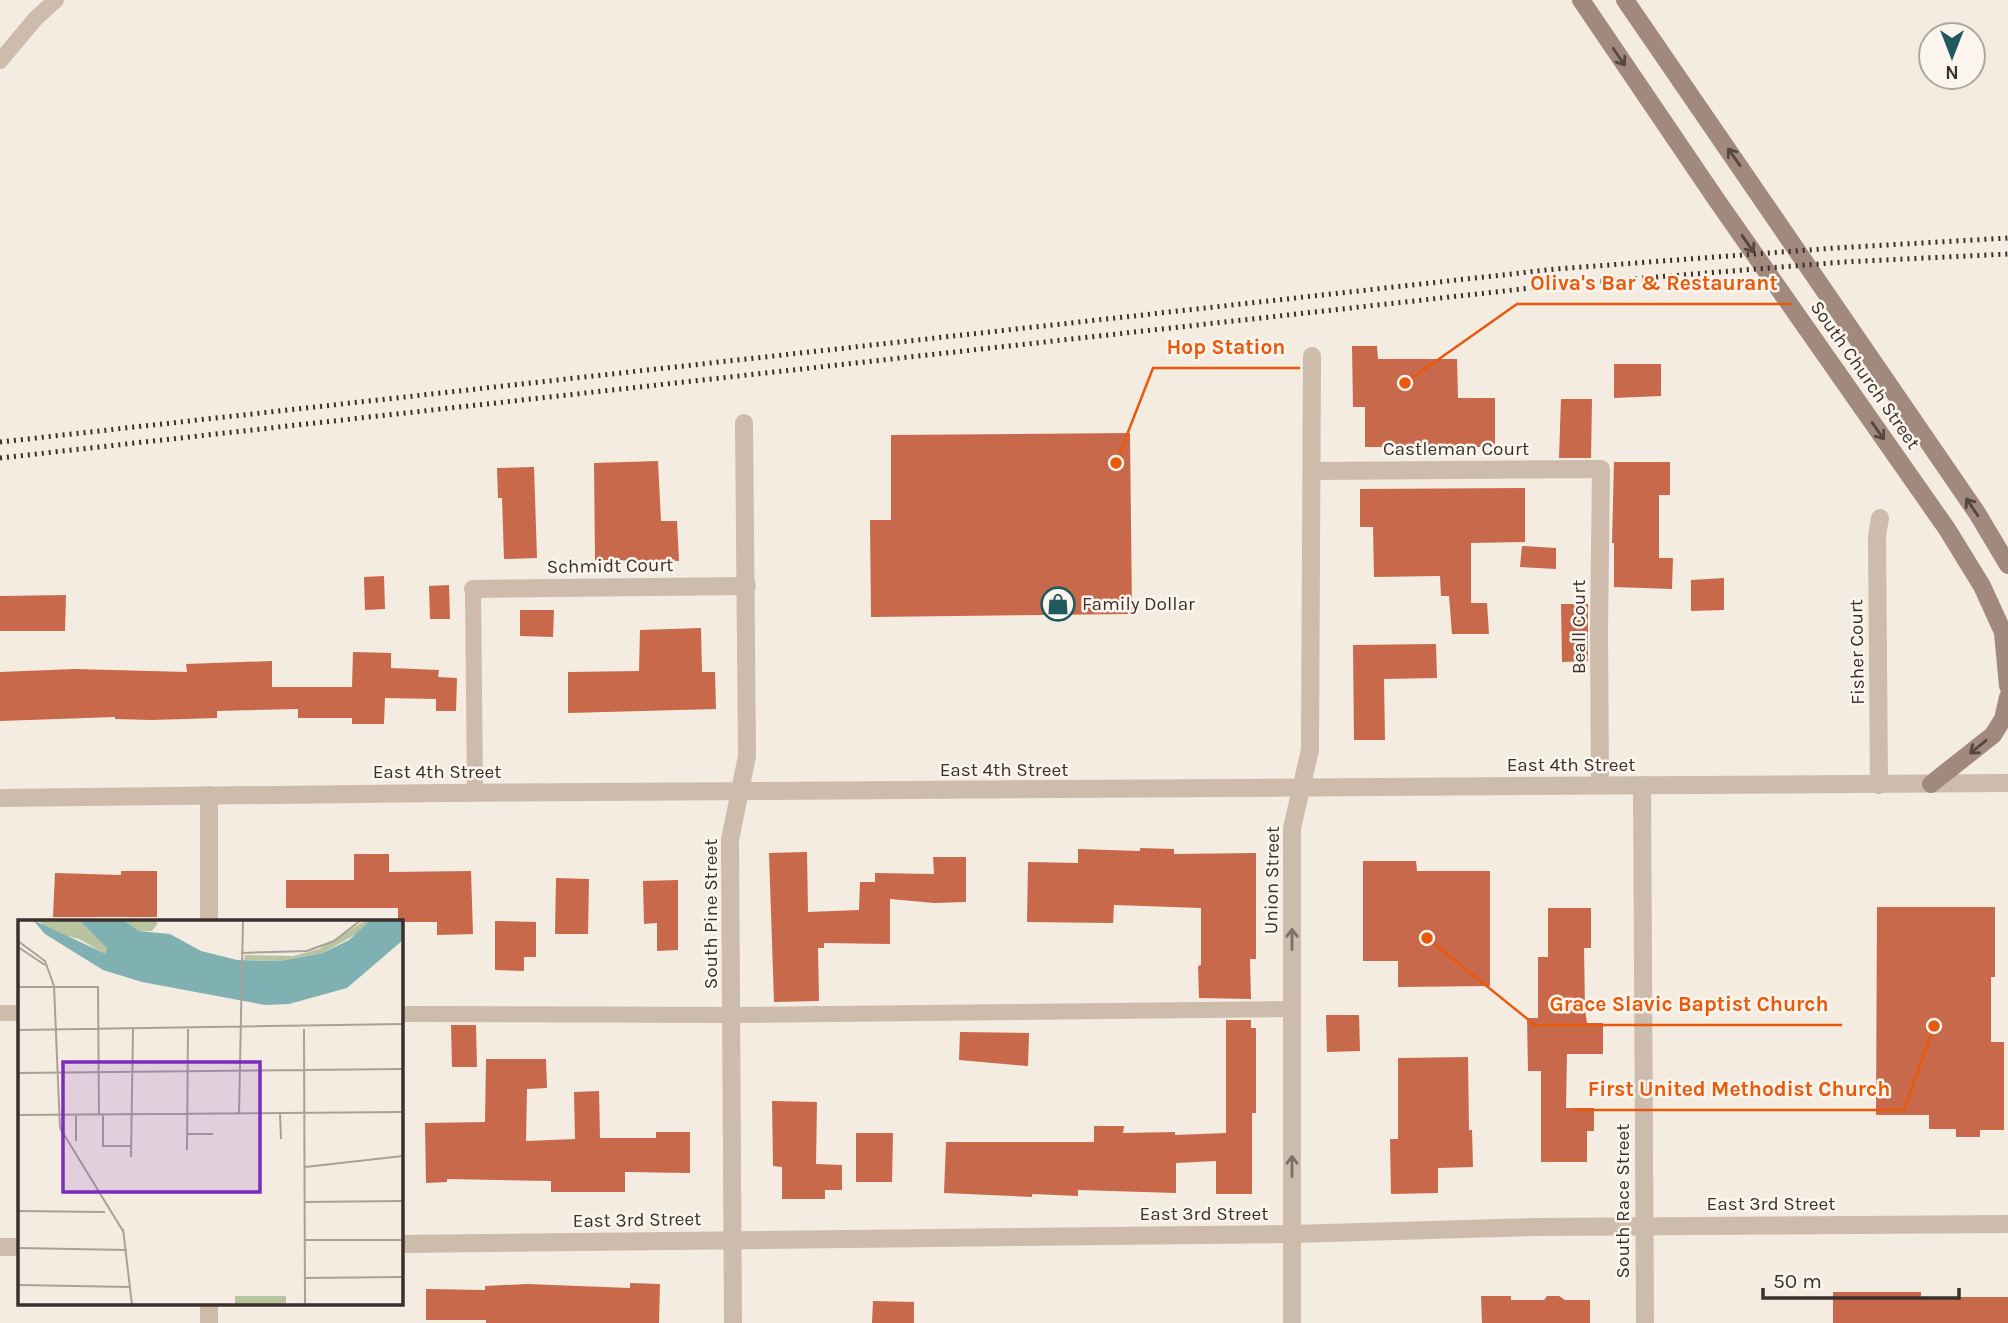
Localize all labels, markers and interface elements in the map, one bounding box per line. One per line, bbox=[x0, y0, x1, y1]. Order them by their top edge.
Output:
north arrow bbox=[1917, 21, 1987, 91]
one-way arrow bbox=[1612, 47, 1626, 66]
text: N bbox=[1945, 61, 1959, 83]
one-way arrow bbox=[1727, 148, 1741, 167]
one-way arrow bbox=[1741, 234, 1755, 253]
callout: Oliva's Bar & Restaurant bbox=[1517, 262, 1792, 304]
text: Oliva's Bar & Restaurant bbox=[1530, 271, 1778, 295]
street label: South Church Street bbox=[1806, 297, 1924, 453]
callout: Hop Station bbox=[1153, 326, 1300, 368]
text: Hop Station bbox=[1167, 335, 1285, 359]
one-way arrow bbox=[1871, 421, 1885, 440]
street label: Castleman Court bbox=[1383, 438, 1529, 460]
one-way arrow bbox=[1965, 498, 1979, 517]
street label: Schmidt Court bbox=[546, 554, 674, 578]
street label: Beall Court bbox=[1568, 580, 1590, 674]
shop icon: Family Dollar bbox=[1039, 585, 1077, 623]
place label: Family Dollar bbox=[1082, 593, 1195, 615]
street label: Fisher Court bbox=[1845, 599, 1869, 705]
one-way arrow bbox=[1969, 739, 1987, 754]
street label: East 4th Street bbox=[1507, 754, 1635, 776]
street label: East 4th Street bbox=[940, 759, 1068, 781]
street label: East 4th Street bbox=[373, 761, 501, 783]
street label: Union Street bbox=[1260, 826, 1284, 934]
street label: South Pine Street bbox=[700, 839, 722, 989]
inset map bbox=[18, 920, 402, 1306]
one-way arrow bbox=[1285, 927, 1299, 950]
callout: Grace Slavic Baptist Church bbox=[1535, 983, 1842, 1025]
text: Grace Slavic Baptist Church bbox=[1549, 992, 1829, 1016]
callout: First United Methodist Church bbox=[1573, 1068, 1904, 1110]
text: First United Methodist Church bbox=[1588, 1077, 1890, 1101]
street label: South Race Street bbox=[1612, 1124, 1634, 1278]
one-way arrow bbox=[1285, 1155, 1299, 1178]
street label: East 3rd Street bbox=[1707, 1193, 1835, 1215]
street label: East 3rd Street bbox=[1140, 1203, 1268, 1225]
street label: East 3rd Street bbox=[572, 1208, 702, 1232]
scale bar bbox=[1763, 1256, 1959, 1300]
text: 50 m bbox=[1773, 1269, 1822, 1293]

